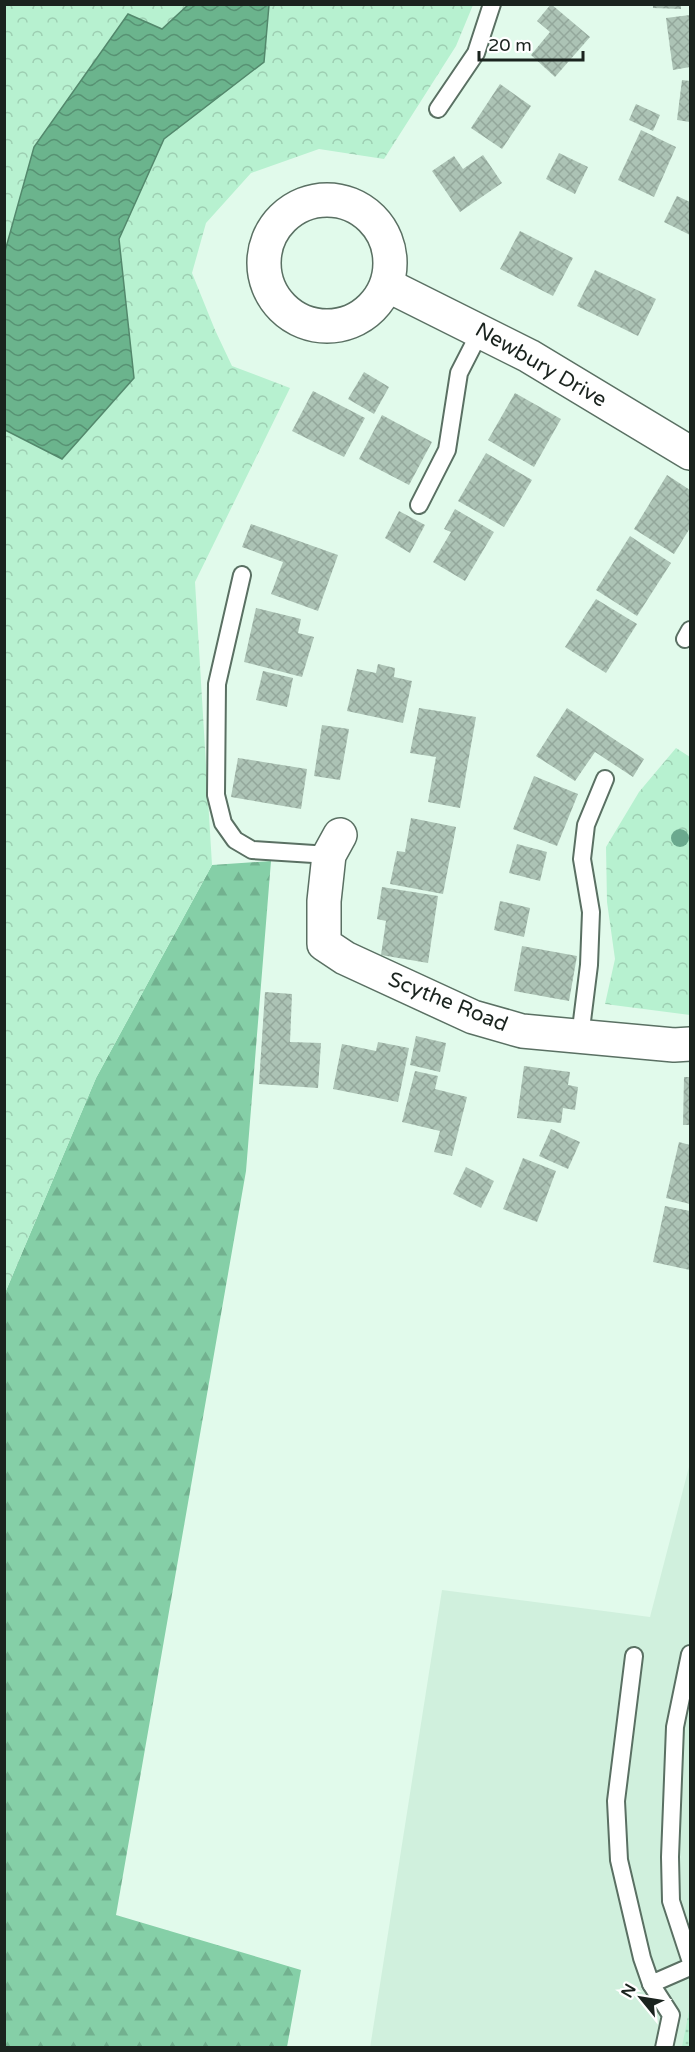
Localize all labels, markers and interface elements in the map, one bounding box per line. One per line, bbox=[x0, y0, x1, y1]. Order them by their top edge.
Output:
scale bar bbox=[479, 24, 582, 62]
text: 20 m bbox=[488, 34, 532, 56]
street label: Newbury Drive bbox=[471, 317, 611, 413]
street label: Scythe Road bbox=[385, 967, 511, 1037]
north arrow bbox=[611, 1968, 671, 2028]
text: N bbox=[617, 1980, 641, 2002]

